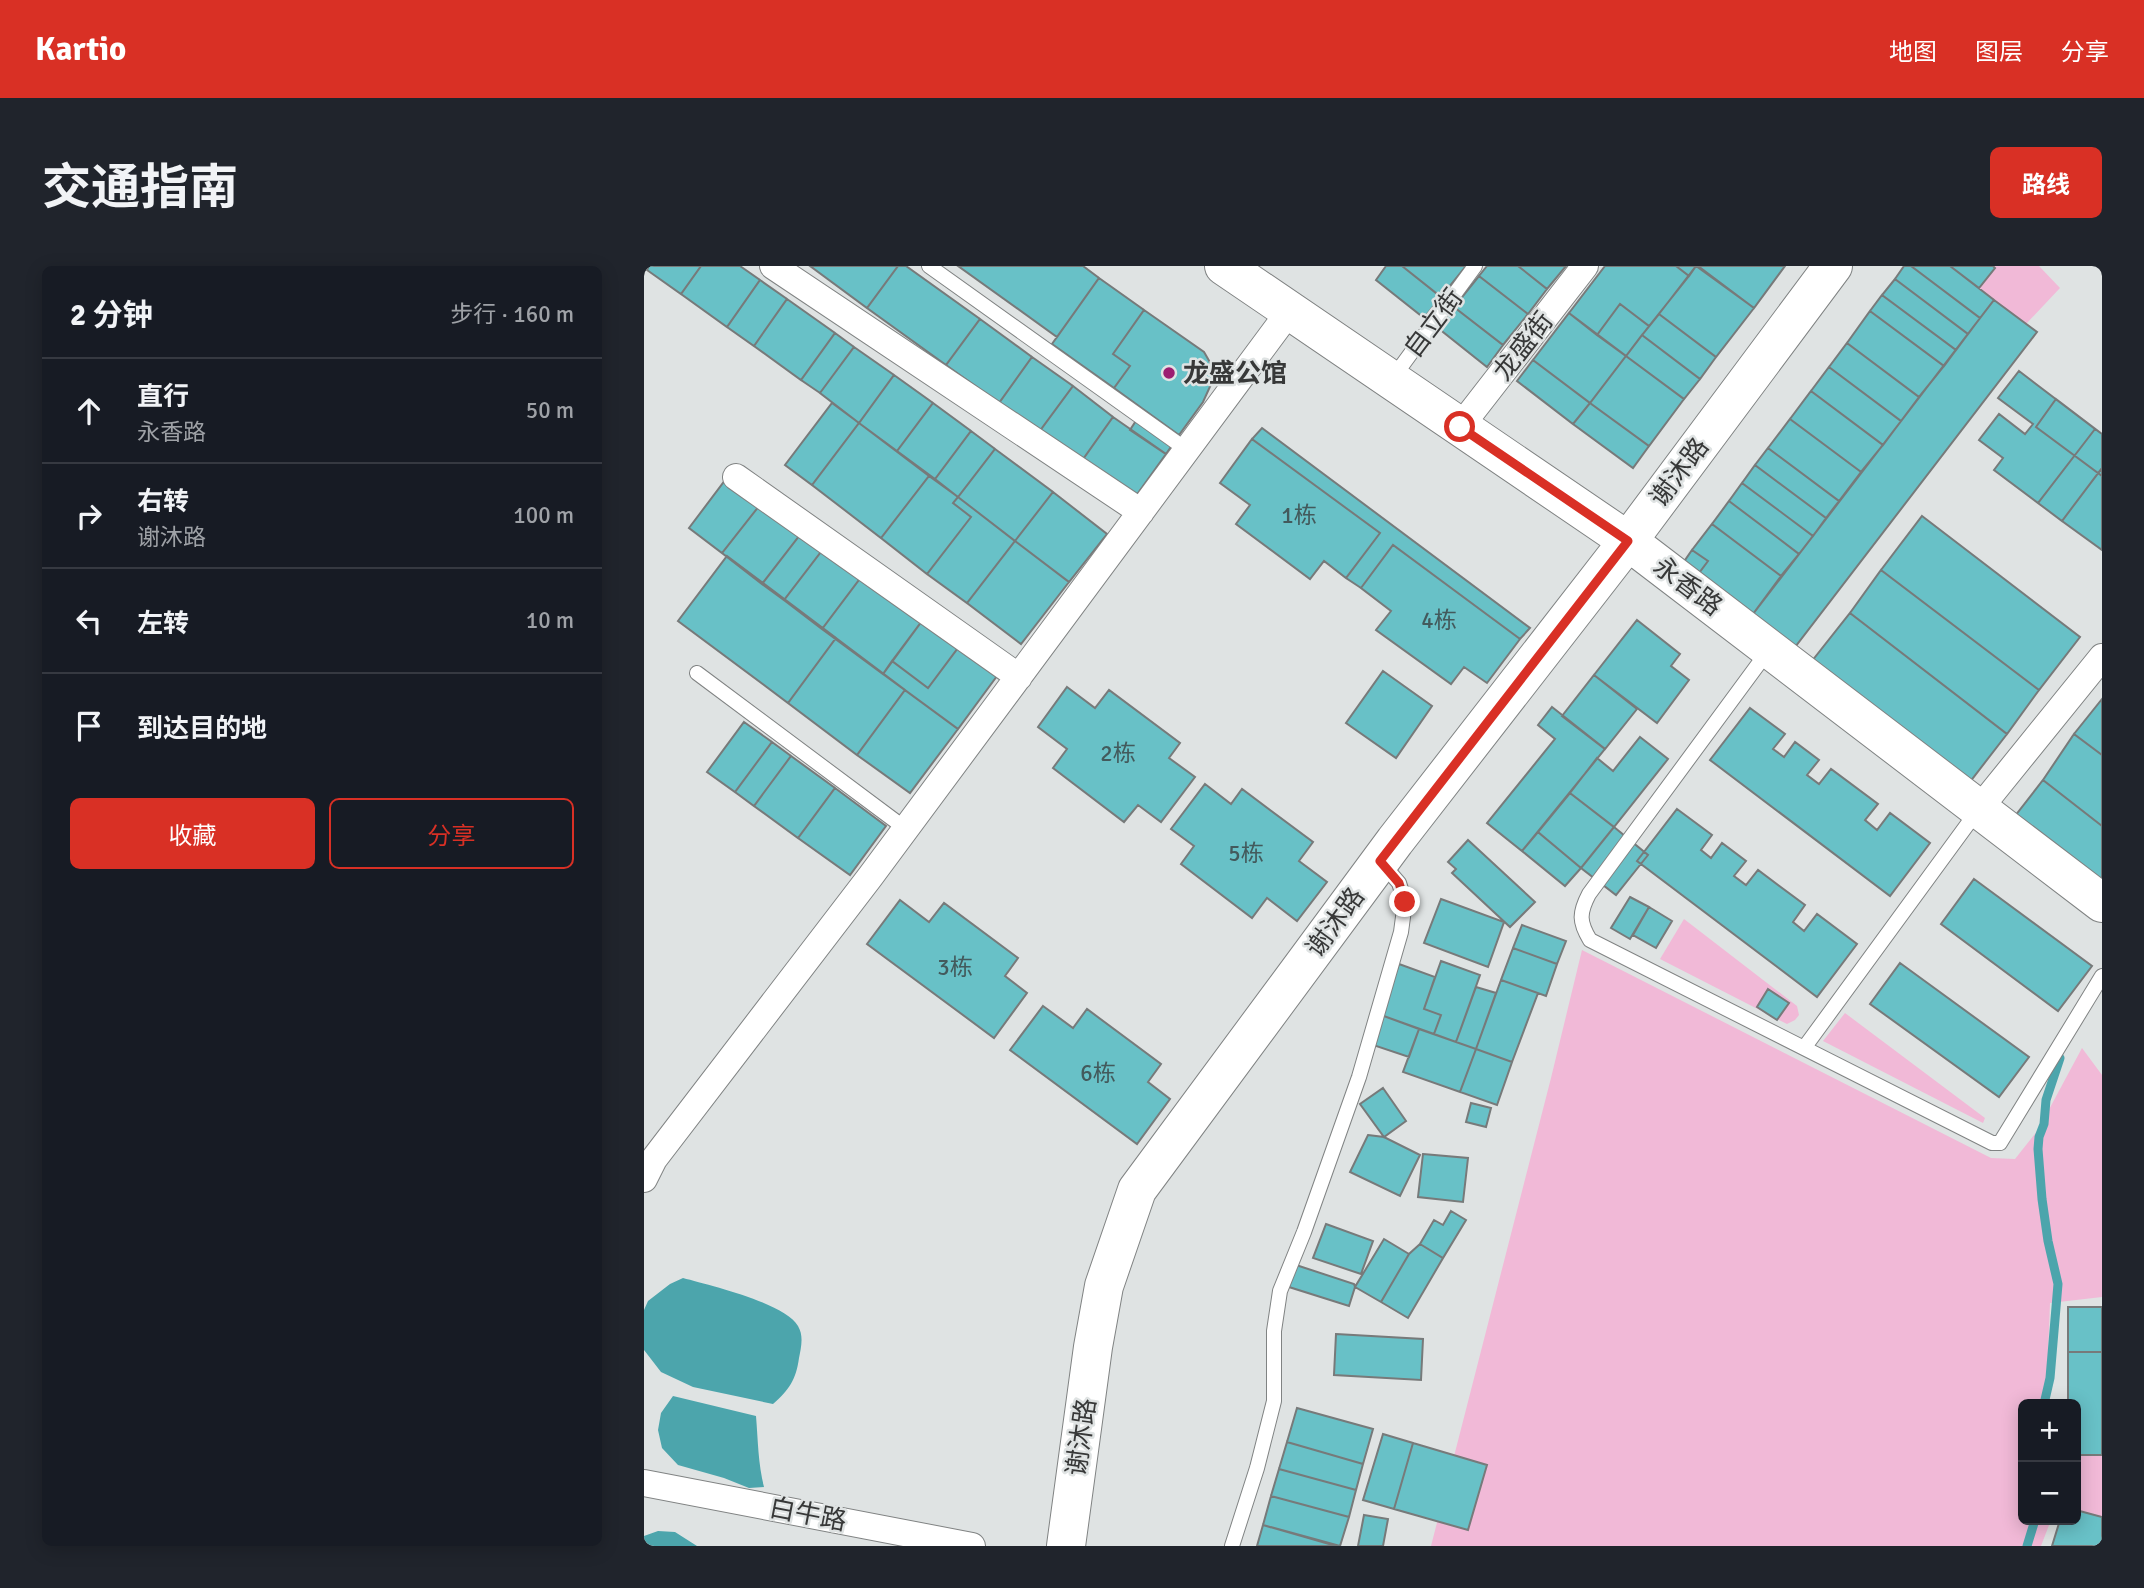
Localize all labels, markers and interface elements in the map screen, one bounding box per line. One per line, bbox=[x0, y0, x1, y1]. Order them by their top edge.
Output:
text: Kartio bbox=[35, 29, 126, 70]
text: 地图 bbox=[1889, 37, 1937, 67]
text: 图层 bbox=[1975, 37, 2023, 67]
text: 分享 bbox=[2061, 37, 2109, 67]
button: 路线 bbox=[1990, 147, 2102, 218]
text: 交通指南 bbox=[42, 158, 238, 218]
street label: 自立街 bbox=[1398, 283, 1470, 364]
text: 2 分钟 bbox=[70, 297, 153, 334]
text: 步行 · 160 m bbox=[450, 300, 574, 329]
street label: 龙盛街 bbox=[1487, 306, 1560, 387]
place label: 龙盛公馆 bbox=[1183, 358, 1287, 390]
marker: 龙盛公馆 bbox=[1161, 365, 1177, 381]
text: 直行 bbox=[137, 381, 189, 413]
icon: ahead bbox=[70, 392, 108, 430]
text: 50 m bbox=[526, 396, 574, 425]
route start bbox=[1444, 411, 1475, 442]
text: 永香路 bbox=[137, 418, 206, 447]
street label: 谢沐路 bbox=[1644, 432, 1716, 513]
text: 右转 bbox=[137, 486, 189, 518]
icon: right bbox=[70, 497, 108, 535]
text: 100 m bbox=[513, 501, 574, 530]
house number: 1栋 bbox=[1281, 501, 1317, 530]
text: 谢沐路 bbox=[137, 523, 206, 552]
street label: 永香路 bbox=[1647, 551, 1728, 623]
icon: left bbox=[70, 602, 108, 640]
text: 10 m bbox=[526, 606, 574, 635]
house number: 4栋 bbox=[1421, 606, 1457, 635]
text: 左转 bbox=[137, 608, 189, 640]
icon: arrive bbox=[70, 707, 108, 745]
text: 到达目的地 bbox=[137, 713, 267, 745]
house number: 2栋 bbox=[1100, 739, 1136, 768]
button: 收藏 bbox=[70, 798, 315, 869]
button: 分享 bbox=[329, 798, 574, 869]
house number: 5栋 bbox=[1228, 839, 1264, 868]
street label: 谢沐路 bbox=[1300, 882, 1372, 964]
route end bbox=[1389, 886, 1420, 917]
house number: 3栋 bbox=[937, 953, 973, 982]
house number: 6栋 bbox=[1080, 1059, 1116, 1088]
street label: 谢沐路 bbox=[1061, 1396, 1103, 1478]
map controls bbox=[2018, 1399, 2081, 1525]
button: + bbox=[2018, 1399, 2081, 1462]
button: − bbox=[2018, 1462, 2081, 1525]
street label: 白牛路 bbox=[766, 1492, 849, 1538]

